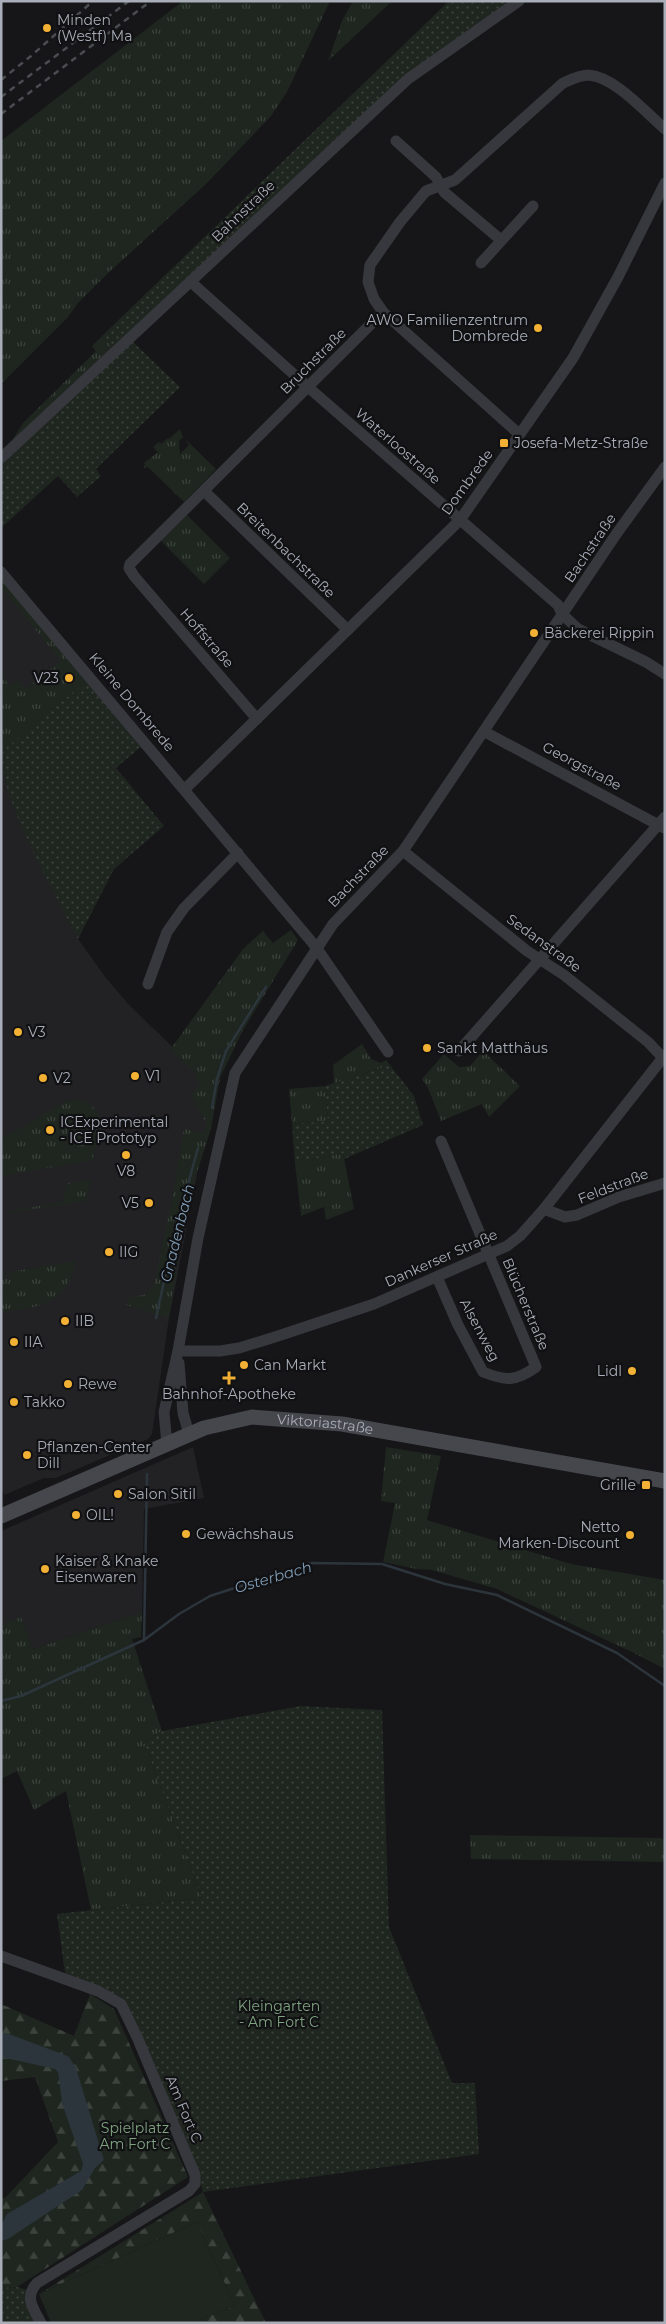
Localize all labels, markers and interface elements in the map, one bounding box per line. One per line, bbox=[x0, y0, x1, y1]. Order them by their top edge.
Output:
place label: Minden (Westf) Ma bbox=[57, 11, 132, 45]
marker: Minden (Westf) Ma bbox=[41, 22, 53, 34]
street label: Bahnstraße bbox=[207, 176, 279, 246]
place label: AWO Familienzentrum Dombrede bbox=[366, 311, 528, 345]
marker: AWO Familienzentrum Dombrede bbox=[532, 322, 544, 334]
street label: Bruchstraße bbox=[276, 324, 350, 398]
street label: Waterloostraße bbox=[352, 404, 444, 488]
place label: Josefa-Metz-Straße bbox=[513, 434, 648, 452]
marker: Josefa-Metz-Straße bbox=[498, 437, 510, 449]
street label: Dombrede bbox=[437, 446, 497, 518]
street label: Breitenbachstraße bbox=[233, 498, 339, 602]
street label: Bachstraße bbox=[560, 510, 620, 586]
street label: Hoffstraße bbox=[176, 604, 238, 672]
place label: Bäckerei Rippin bbox=[544, 624, 655, 642]
marker: Bäckerei Rippin bbox=[528, 627, 540, 639]
street label: Kleine Dombrede bbox=[85, 649, 179, 755]
place label: V23 bbox=[33, 669, 59, 687]
marker: V23 bbox=[63, 672, 75, 684]
street label: Georgstraße bbox=[539, 738, 625, 794]
street label: Bachstraße bbox=[324, 841, 392, 911]
street label: Sedanstraße bbox=[503, 910, 585, 976]
place label: V3 bbox=[28, 1023, 46, 1041]
marker: V3 bbox=[12, 1026, 24, 1038]
place label: Sankt Matthäus bbox=[437, 1039, 548, 1057]
marker: Sankt Matthäus bbox=[421, 1042, 433, 1054]
place label: V1 bbox=[145, 1067, 160, 1085]
place label: V2 bbox=[53, 1069, 71, 1087]
marker: V1 bbox=[129, 1070, 141, 1082]
marker: V2 bbox=[37, 1072, 49, 1084]
place label: ICExperimental - ICE Prototyp bbox=[60, 1113, 168, 1147]
marker: ICExperimental - ICE Prototyp bbox=[44, 1124, 56, 1136]
marker: V8 bbox=[120, 1149, 132, 1161]
place label: V8 bbox=[117, 1162, 135, 1180]
street label: Feldstraße bbox=[575, 1164, 651, 1208]
water label: Gnadenbach bbox=[156, 1182, 198, 1284]
place label: V5 bbox=[121, 1194, 139, 1212]
marker: V5 bbox=[143, 1197, 155, 1209]
street label: Dankerser Straße bbox=[382, 1225, 500, 1291]
place label: IIG bbox=[119, 1243, 138, 1261]
marker: IIG bbox=[103, 1246, 115, 1258]
street label: Blücherstraße bbox=[498, 1255, 554, 1353]
street label: Alsenweg bbox=[456, 1296, 504, 1364]
place label: IIB bbox=[75, 1312, 94, 1330]
marker: IIB bbox=[59, 1315, 71, 1327]
place label: IIA bbox=[24, 1333, 43, 1351]
marker: IIA bbox=[8, 1336, 20, 1348]
place label: Can Markt bbox=[254, 1356, 327, 1374]
marker: Can Markt bbox=[238, 1359, 250, 1371]
place label: Lidl bbox=[597, 1362, 622, 1380]
marker: Lidl bbox=[626, 1365, 638, 1377]
marker: Bahnhof-Apotheke bbox=[223, 1372, 235, 1384]
place label: Rewe bbox=[78, 1375, 117, 1393]
marker: Rewe bbox=[62, 1378, 74, 1390]
place label: Bahnhof-Apotheke bbox=[162, 1385, 296, 1403]
place label: Takko bbox=[24, 1393, 65, 1411]
marker: Takko bbox=[8, 1396, 20, 1408]
street label: Viktoriastraße bbox=[276, 1410, 375, 1438]
place label: Pflanzen-Center Dill bbox=[37, 1438, 151, 1472]
marker: Pflanzen-Center Dill bbox=[21, 1449, 33, 1461]
place label: Grille bbox=[600, 1476, 636, 1494]
marker: Grille bbox=[640, 1479, 652, 1491]
place label: Salon Sitil bbox=[128, 1485, 196, 1503]
marker: Salon Sitil bbox=[112, 1488, 124, 1500]
place label: OIL! bbox=[86, 1506, 114, 1524]
marker: OIL! bbox=[70, 1509, 82, 1521]
place label: Netto Marken-Discount bbox=[498, 1518, 620, 1552]
place label: Gewächshaus bbox=[196, 1525, 294, 1543]
marker: Gewächshaus bbox=[180, 1528, 192, 1540]
marker: Netto Marken-Discount bbox=[624, 1529, 636, 1541]
place label: Kaiser & Knake Eisenwaren bbox=[55, 1552, 158, 1586]
water label: Osterbach bbox=[232, 1557, 314, 1597]
marker: Kaiser & Knake Eisenwaren bbox=[39, 1563, 51, 1575]
park label: Kleingarten - Am Fort C bbox=[238, 1997, 320, 2031]
street label: Am Fort C bbox=[162, 2073, 206, 2145]
park label: Spielplatz Am Fort C bbox=[99, 2119, 171, 2153]

